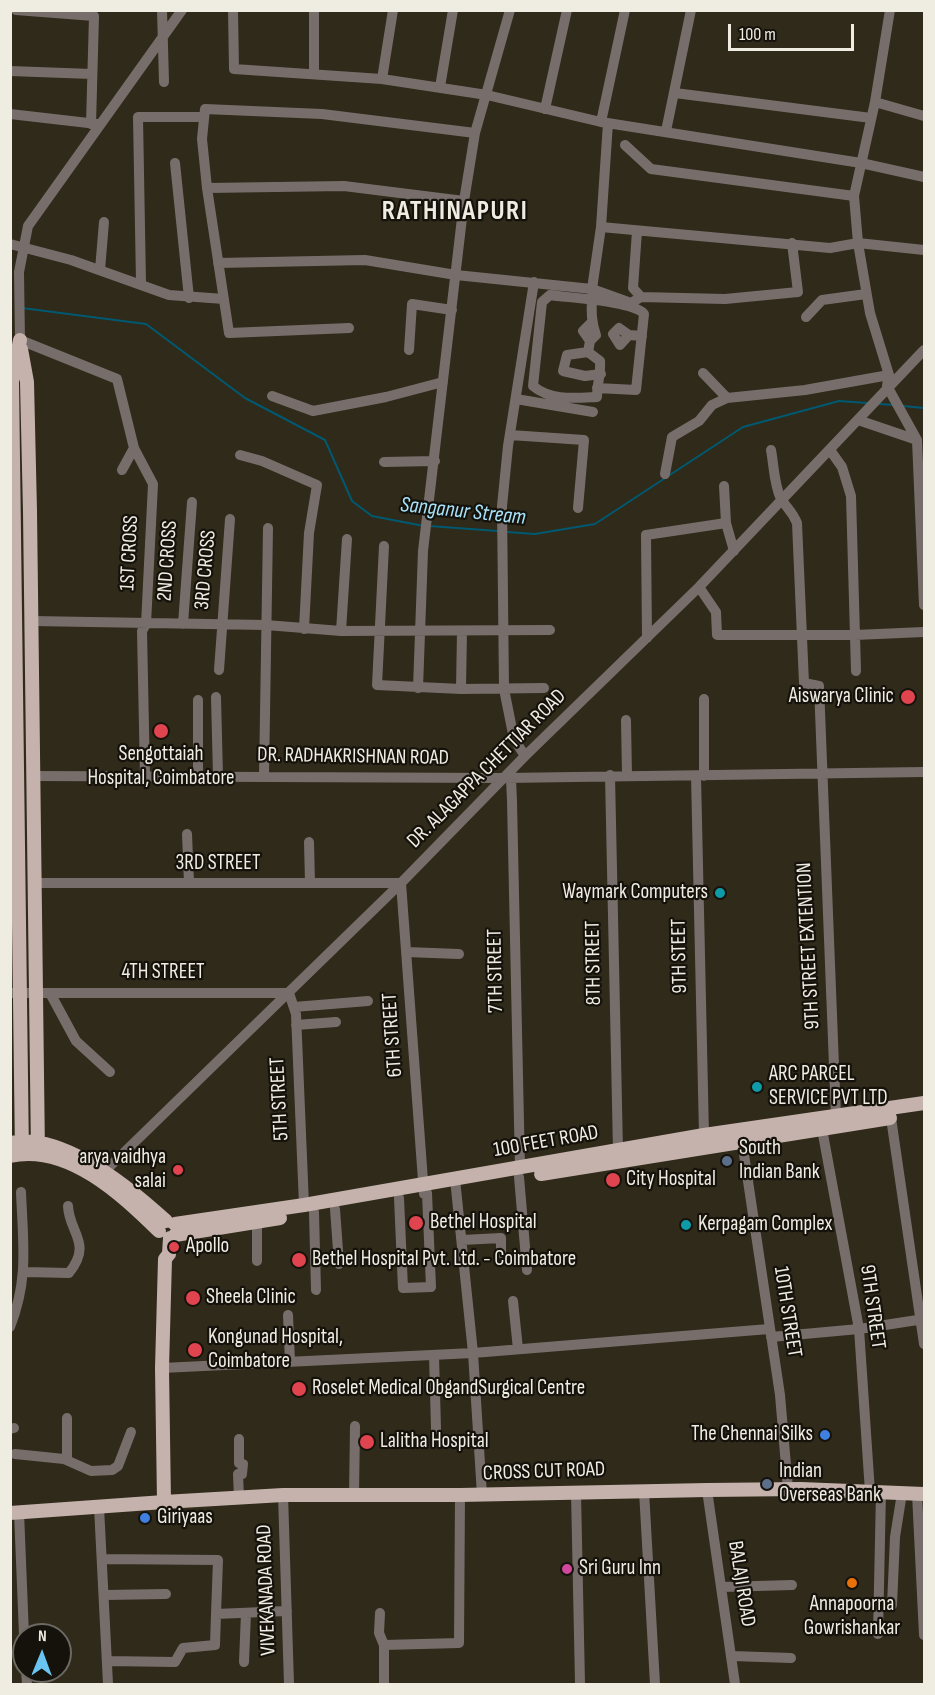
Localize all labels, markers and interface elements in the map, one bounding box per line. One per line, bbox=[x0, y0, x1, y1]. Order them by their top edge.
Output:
scale bar bbox=[731, 12, 857, 50]
text: 100 m bbox=[739, 24, 776, 45]
district label: RATHINAPURI bbox=[382, 196, 528, 228]
water label: Sanganur Stream bbox=[399, 492, 527, 532]
street label: 1ST CROSS bbox=[115, 515, 145, 591]
street label: 2ND CROSS bbox=[153, 520, 183, 602]
street label: 3RD CROSS bbox=[190, 529, 222, 611]
street label: DR. ALAGAPPA CHETTIAR ROAD bbox=[402, 684, 572, 854]
place label: Aiswarya Clinic bbox=[789, 684, 894, 710]
marker: Aiswarya Clinic bbox=[899, 688, 917, 706]
marker: Sengottaiah Hospital, Coimbatore bbox=[152, 722, 170, 740]
place label: Sengottaiah Hospital, Coimbatore bbox=[87, 742, 235, 792]
street label: DR. RADHAKRISHNAN ROAD bbox=[257, 743, 449, 771]
street label: 3RD STREET bbox=[175, 851, 261, 877]
street label: 9TH STREET EXTENTION bbox=[792, 862, 826, 1030]
place label: Waymark Computers bbox=[562, 880, 708, 906]
marker: Waymark Computers bbox=[713, 886, 727, 900]
street label: 9TH STEET bbox=[667, 918, 693, 994]
street label: 8TH STREET bbox=[581, 920, 607, 1006]
street label: 7TH STREET bbox=[483, 929, 509, 1013]
street label: 4TH STREET bbox=[121, 960, 205, 986]
street label: 6TH STREET bbox=[377, 992, 409, 1078]
street label: 5TH STREET bbox=[265, 1056, 295, 1142]
place label: ARC PARCEL SERVICE PVT LTD bbox=[769, 1062, 888, 1112]
marker: ARC PARCEL SERVICE PVT LTD bbox=[750, 1080, 764, 1094]
street label: 100 FEET ROAD bbox=[492, 1120, 600, 1164]
place label: South Indian Bank bbox=[739, 1136, 820, 1186]
place label: arya vaidhya salai bbox=[79, 1145, 166, 1195]
marker: South Indian Bank bbox=[720, 1154, 734, 1168]
marker: arya vaidhya salai bbox=[171, 1163, 185, 1177]
place label: City Hospital bbox=[626, 1167, 716, 1193]
marker: City Hospital bbox=[604, 1171, 622, 1189]
place label: Bethel Hospital bbox=[430, 1210, 537, 1236]
place label: Kerpagam Complex bbox=[698, 1212, 832, 1238]
marker: Bethel Hospital bbox=[407, 1214, 425, 1232]
marker: Kerpagam Complex bbox=[679, 1218, 693, 1232]
place label: Apollo bbox=[186, 1234, 229, 1260]
marker: Apollo bbox=[167, 1240, 181, 1254]
place label: Bethel Hospital Pvt. Ltd. - Coimbatore bbox=[312, 1247, 576, 1273]
marker: Bethel Hospital Pvt. Ltd. - Coimbatore bbox=[290, 1251, 308, 1269]
street label: 9TH STREET bbox=[854, 1263, 890, 1351]
street label: 10TH STREET bbox=[767, 1265, 807, 1359]
place label: Sheela Clinic bbox=[206, 1285, 296, 1311]
marker: Sheela Clinic bbox=[184, 1289, 202, 1307]
place label: Kongunad Hospital, Coimbatore bbox=[208, 1325, 343, 1375]
marker: Kongunad Hospital, Coimbatore bbox=[186, 1341, 204, 1359]
place label: Roselet Medical ObgandSurgical Centre bbox=[312, 1376, 585, 1402]
marker: Roselet Medical ObgandSurgical Centre bbox=[290, 1380, 308, 1398]
place label: The Chennai Silks bbox=[691, 1422, 813, 1448]
marker: The Chennai Silks bbox=[818, 1428, 832, 1442]
place label: Lalitha Hospital bbox=[380, 1429, 489, 1455]
marker: Lalitha Hospital bbox=[358, 1433, 376, 1451]
street label: CROSS CUT ROAD bbox=[482, 1457, 606, 1487]
place label: Indian Overseas Bank bbox=[779, 1459, 881, 1509]
marker: Indian Overseas Bank bbox=[760, 1477, 774, 1491]
place label: Giriyaas bbox=[157, 1505, 213, 1531]
marker: Giriyaas bbox=[138, 1511, 152, 1525]
street label: VIVEKANADA ROAD bbox=[252, 1524, 282, 1656]
street label: BALAJI ROAD bbox=[722, 1539, 760, 1629]
place label: Sri Guru Inn bbox=[579, 1556, 661, 1582]
marker: Sri Guru Inn bbox=[560, 1562, 574, 1576]
marker: Annapoorna Gowrishankar bbox=[845, 1576, 859, 1590]
place label: Annapoorna Gowrishankar bbox=[804, 1592, 900, 1642]
north arrow bbox=[12, 1623, 72, 1683]
text: N bbox=[38, 1627, 47, 1646]

